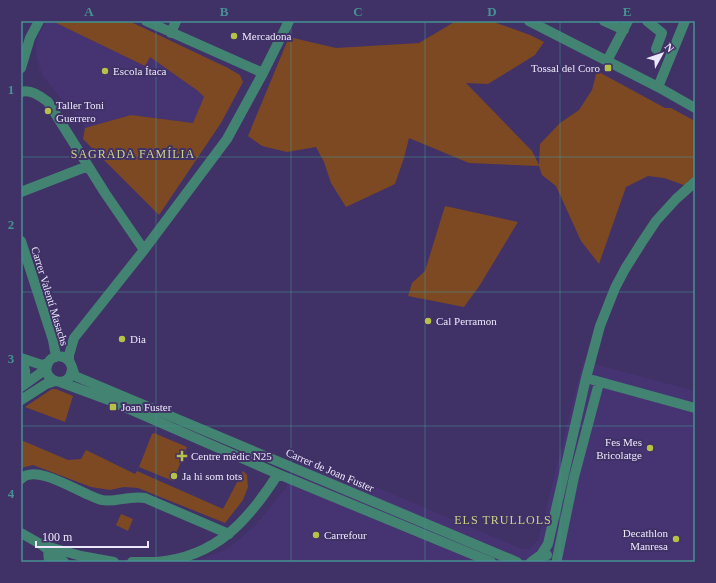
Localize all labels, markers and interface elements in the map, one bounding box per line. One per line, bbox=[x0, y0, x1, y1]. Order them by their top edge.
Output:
text: A bbox=[84, 4, 94, 19]
text: B bbox=[220, 4, 229, 19]
text: C bbox=[353, 4, 363, 19]
text: D bbox=[487, 4, 497, 19]
text: E bbox=[623, 4, 631, 19]
place label: Mercadona bbox=[242, 30, 292, 42]
marker: Mercadona bbox=[229, 31, 239, 41]
north arrow bbox=[642, 34, 682, 74]
text: N bbox=[663, 41, 677, 55]
place label: Tossal del Coro bbox=[531, 62, 600, 74]
marker: Tossal del Coro bbox=[603, 63, 613, 73]
place label: Escola Ítaca bbox=[113, 65, 167, 77]
marker: Escola Ítaca bbox=[100, 66, 110, 76]
text: 1 bbox=[8, 82, 14, 97]
place label: Taller Toni Guerrero bbox=[56, 99, 104, 124]
marker: Taller Toni Guerrero bbox=[43, 106, 53, 116]
district label: SAGRADA FAMÍLIA bbox=[71, 147, 195, 161]
text: 2 bbox=[8, 217, 14, 232]
street label: Carrer Valentí Masachs bbox=[29, 245, 71, 347]
place label: Cal Perramon bbox=[436, 315, 497, 327]
marker: Cal Perramon bbox=[423, 316, 433, 326]
place label: Dia bbox=[130, 333, 146, 345]
marker: Dia bbox=[117, 334, 127, 344]
text: 3 bbox=[8, 351, 15, 366]
place label: Joan Fuster bbox=[121, 401, 172, 413]
marker: Joan Fuster bbox=[108, 402, 118, 412]
place label: Fes Mes Bricolatge bbox=[596, 436, 642, 461]
marker: Fes Mes Bricolatge bbox=[645, 443, 655, 453]
street label: Carrer de Joan Fuster bbox=[284, 446, 376, 494]
marker: Centre mèdic N25 bbox=[176, 450, 188, 462]
place label: Centre mèdic N25 bbox=[191, 450, 272, 462]
place label: Ja hi som tots bbox=[182, 470, 242, 482]
marker: Ja hi som tots bbox=[169, 471, 179, 481]
text: 4 bbox=[8, 486, 15, 501]
district label: ELS TRULLOLS bbox=[454, 513, 552, 527]
scale bar bbox=[36, 523, 148, 549]
place label: Decathlon Manresa bbox=[623, 527, 669, 552]
place label: Carrefour bbox=[324, 529, 367, 541]
text: 100 m bbox=[42, 530, 73, 544]
marker: Carrefour bbox=[311, 530, 321, 540]
marker: Decathlon Manresa bbox=[671, 534, 681, 544]

